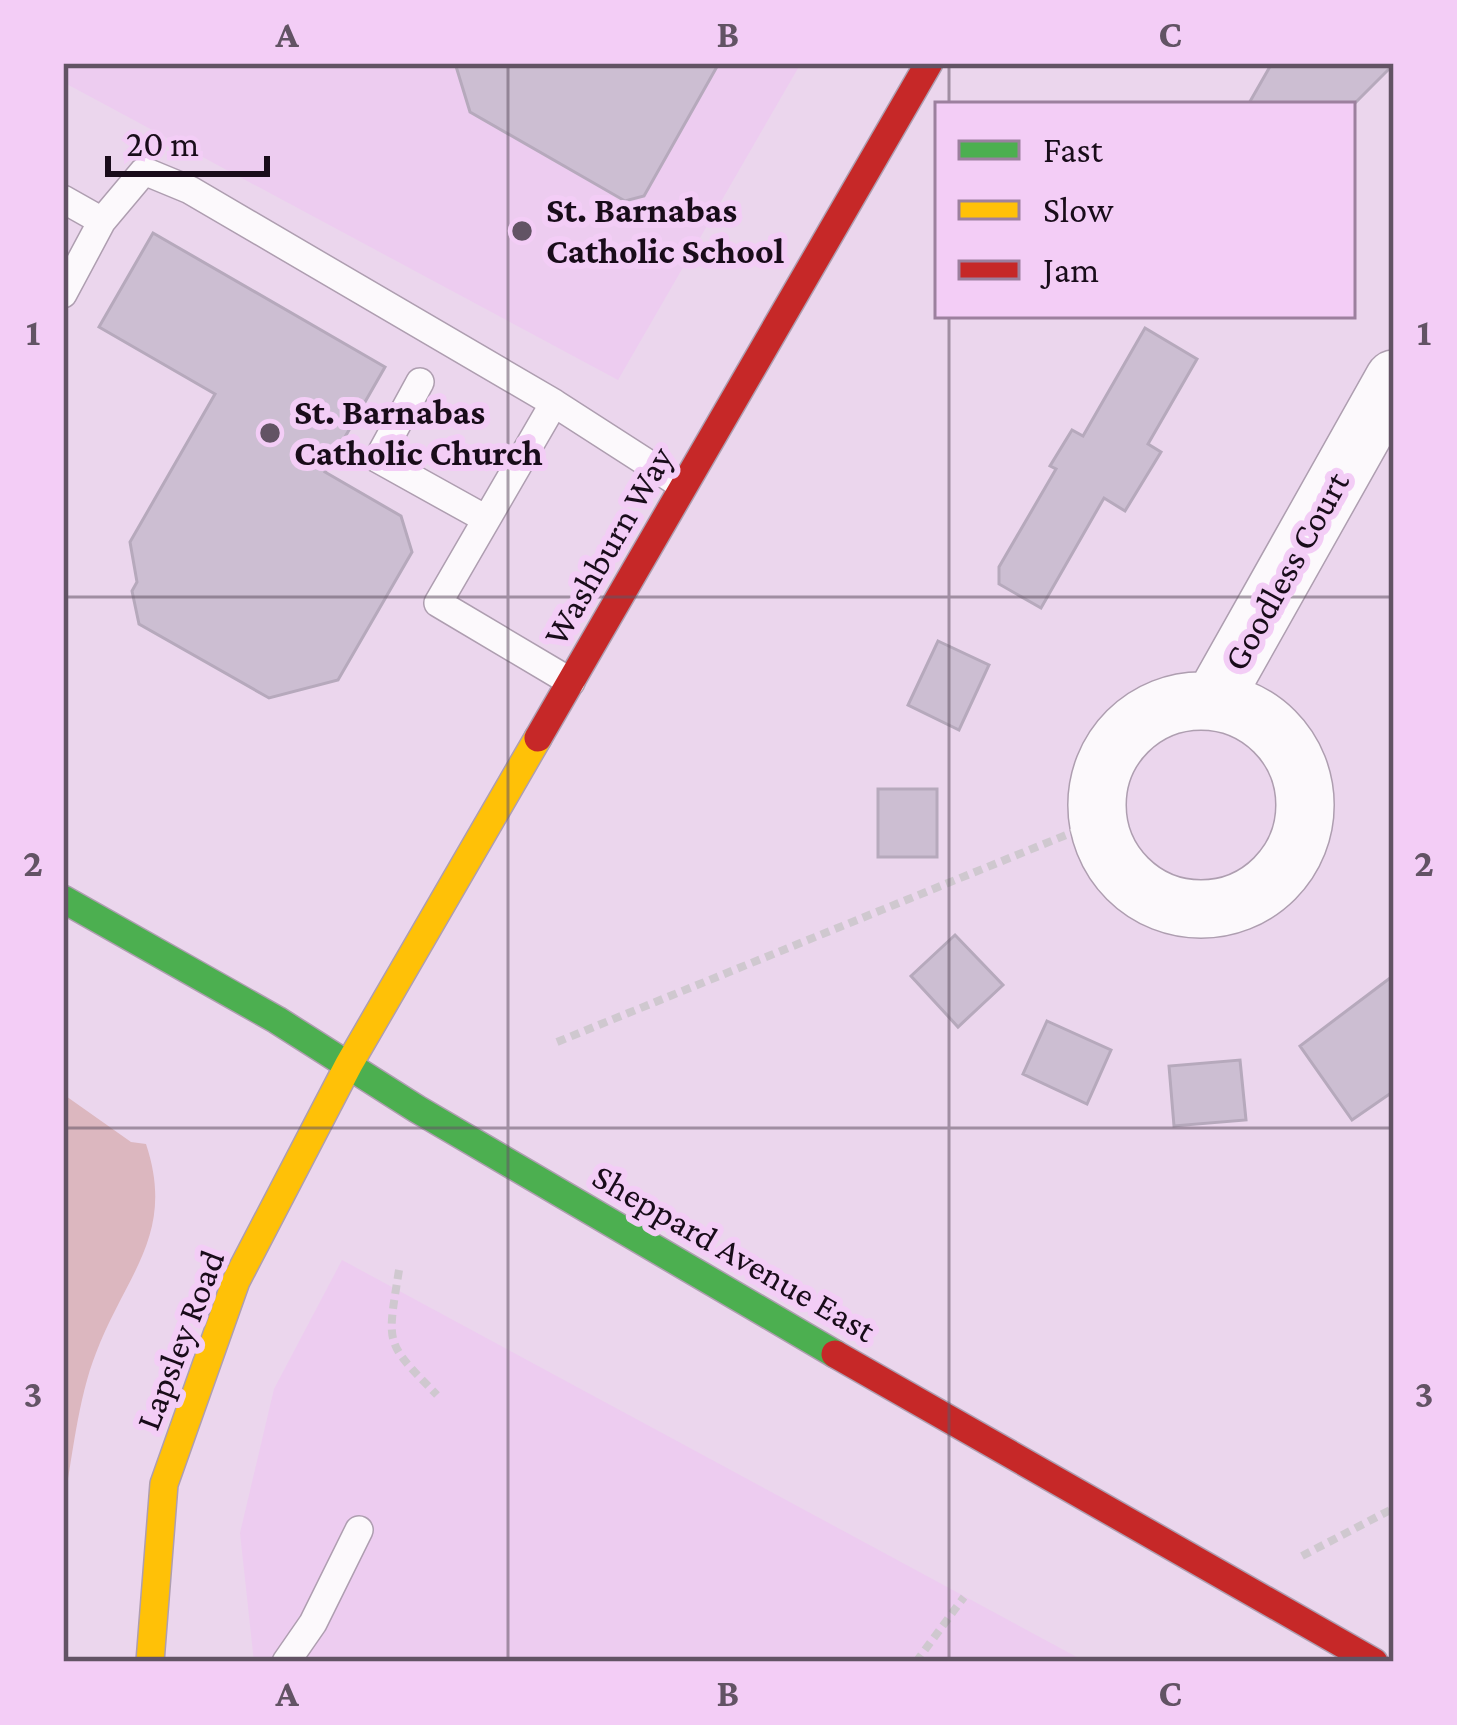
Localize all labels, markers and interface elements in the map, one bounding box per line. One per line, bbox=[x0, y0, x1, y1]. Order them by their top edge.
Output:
text: A bbox=[274, 12, 299, 55]
text: B bbox=[717, 12, 739, 55]
text: C bbox=[1158, 12, 1182, 55]
scale bar bbox=[108, 102, 267, 176]
legend bbox=[935, 102, 1355, 318]
text: 20 m bbox=[126, 124, 199, 164]
text: Fast bbox=[1043, 130, 1104, 170]
place label: St. Barnabas Catholic School bbox=[546, 190, 784, 271]
text: Slow bbox=[1043, 190, 1114, 230]
marker: St. Barnabas Catholic School bbox=[509, 218, 535, 244]
text: Jam bbox=[1040, 250, 1099, 290]
text: 1 bbox=[26, 310, 40, 353]
text: 1 bbox=[1417, 310, 1431, 353]
place label: St. Barnabas Catholic Church bbox=[294, 392, 543, 473]
marker: St. Barnabas Catholic Church bbox=[257, 420, 283, 446]
street label: Washburn Way bbox=[535, 439, 681, 652]
street label: Goodless Court bbox=[1215, 464, 1357, 677]
text: 2 bbox=[23, 841, 43, 884]
text: 2 bbox=[1414, 841, 1434, 884]
street label: Sheppard Avenue East bbox=[586, 1156, 883, 1351]
street label: Lapsley Road bbox=[127, 1244, 233, 1435]
text: 3 bbox=[23, 1372, 43, 1415]
text: 3 bbox=[1414, 1372, 1434, 1415]
text: A bbox=[274, 1671, 299, 1714]
text: B bbox=[717, 1671, 739, 1714]
text: C bbox=[1158, 1671, 1182, 1714]

